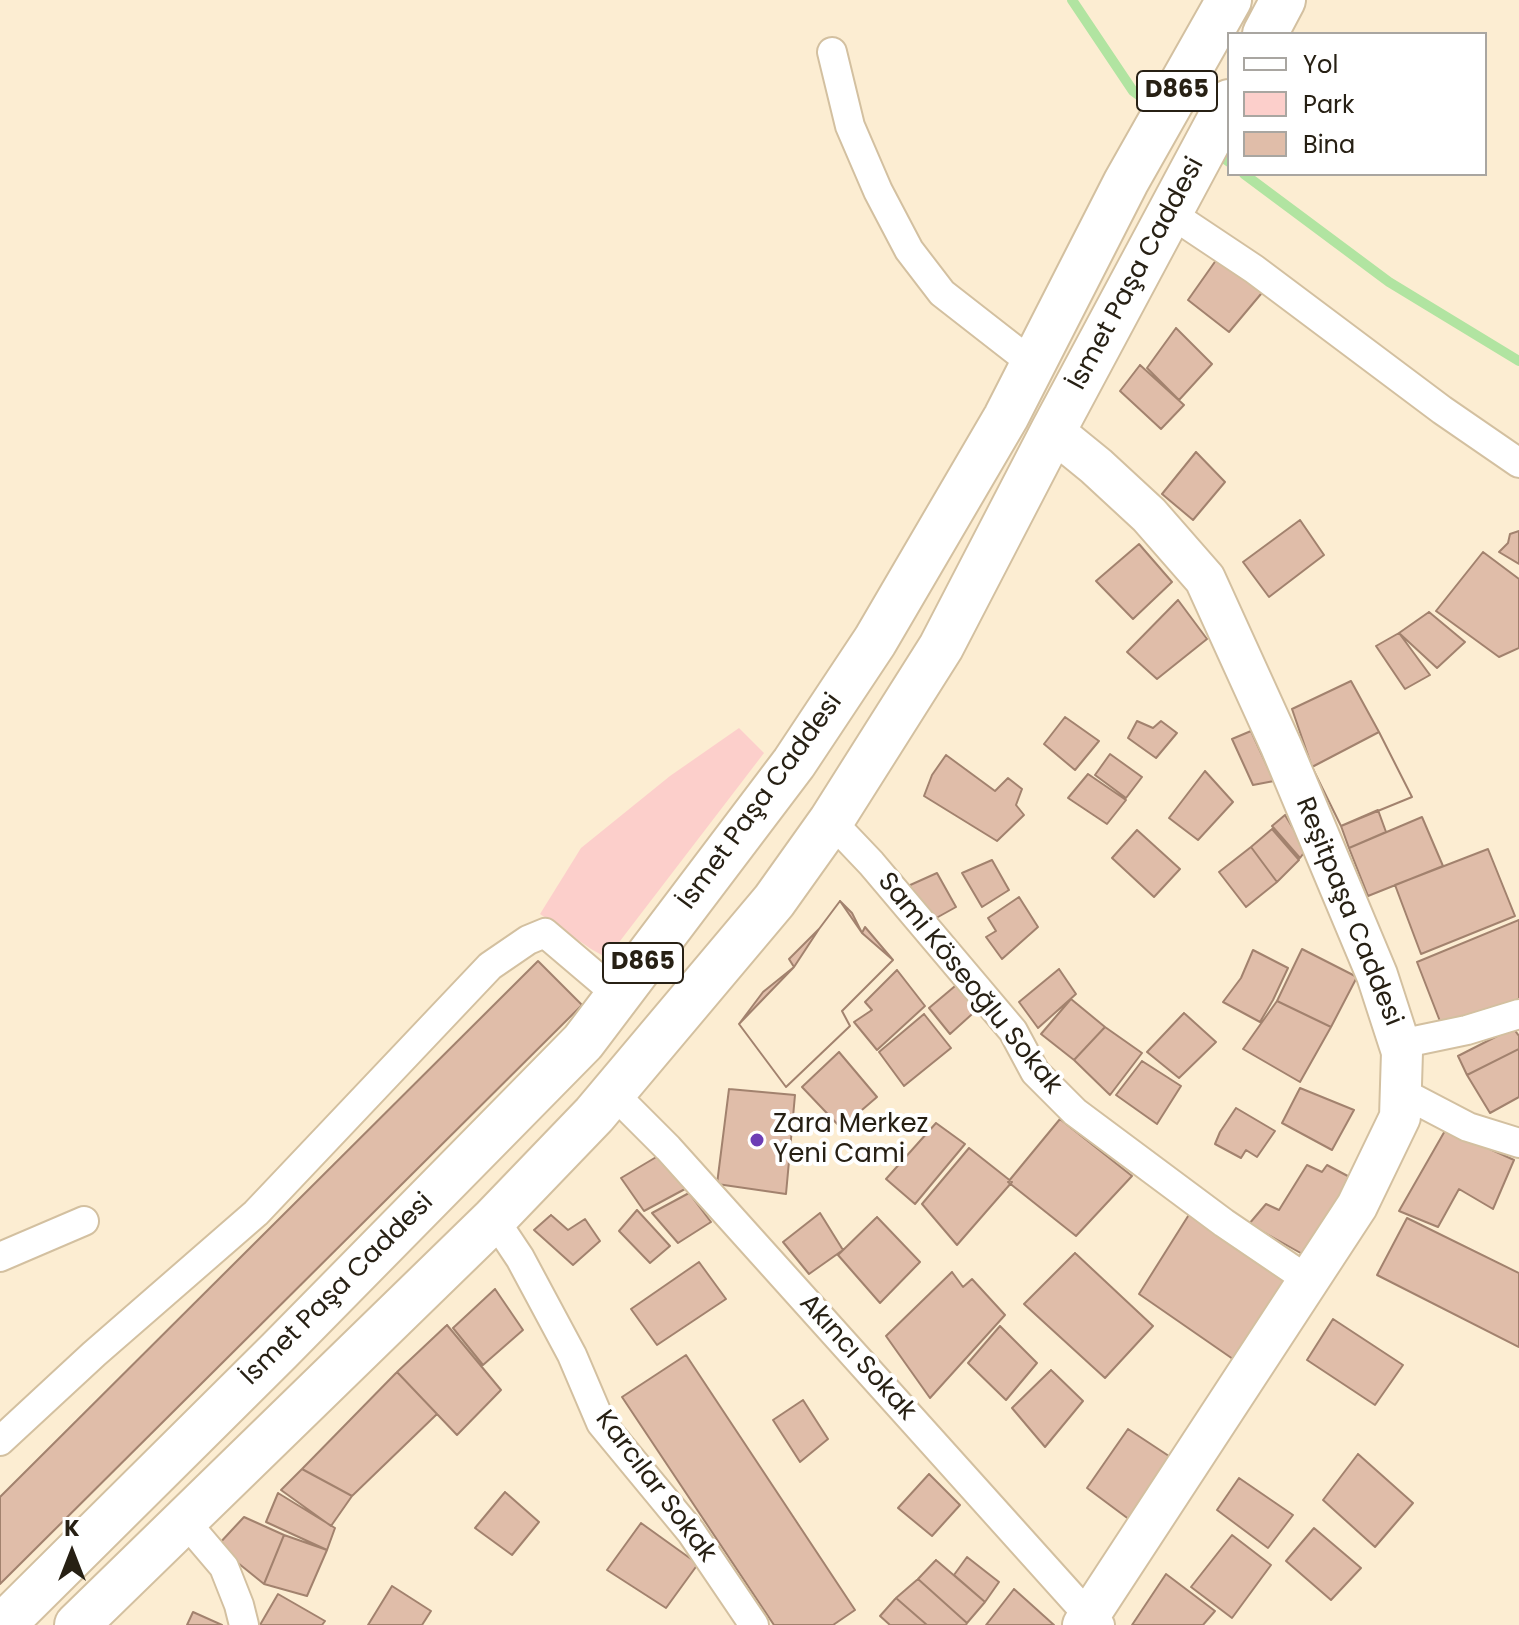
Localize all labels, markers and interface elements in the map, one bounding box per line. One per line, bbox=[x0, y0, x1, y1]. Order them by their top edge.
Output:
legend bbox=[1227, 32, 1487, 176]
text: Yol bbox=[1303, 48, 1338, 81]
road number: D865 bbox=[1137, 71, 1217, 111]
text: Park bbox=[1303, 88, 1354, 121]
text: Bina bbox=[1303, 128, 1355, 161]
street label: İsmet Paşa Caddesi bbox=[1062, 152, 1212, 396]
street label: İsmet Paşa Caddesi bbox=[672, 688, 850, 916]
street label: Reşitpaşa Caddesi bbox=[1288, 793, 1408, 1031]
street label: Sami Köseoğlu Sokak bbox=[870, 867, 1068, 1101]
road number: D865 bbox=[603, 943, 683, 983]
place label: Zara Merkez Yeni Cami bbox=[773, 1109, 928, 1170]
marker: Zara Merkez Yeni Cami bbox=[748, 1131, 766, 1149]
street label: İsmet Paşa Caddesi bbox=[235, 1187, 441, 1393]
street label: Akıncı Sokak bbox=[792, 1288, 922, 1428]
street label: Karcılar Sokak bbox=[588, 1405, 722, 1569]
north arrow bbox=[32, 1513, 112, 1593]
text: K bbox=[64, 1513, 80, 1544]

